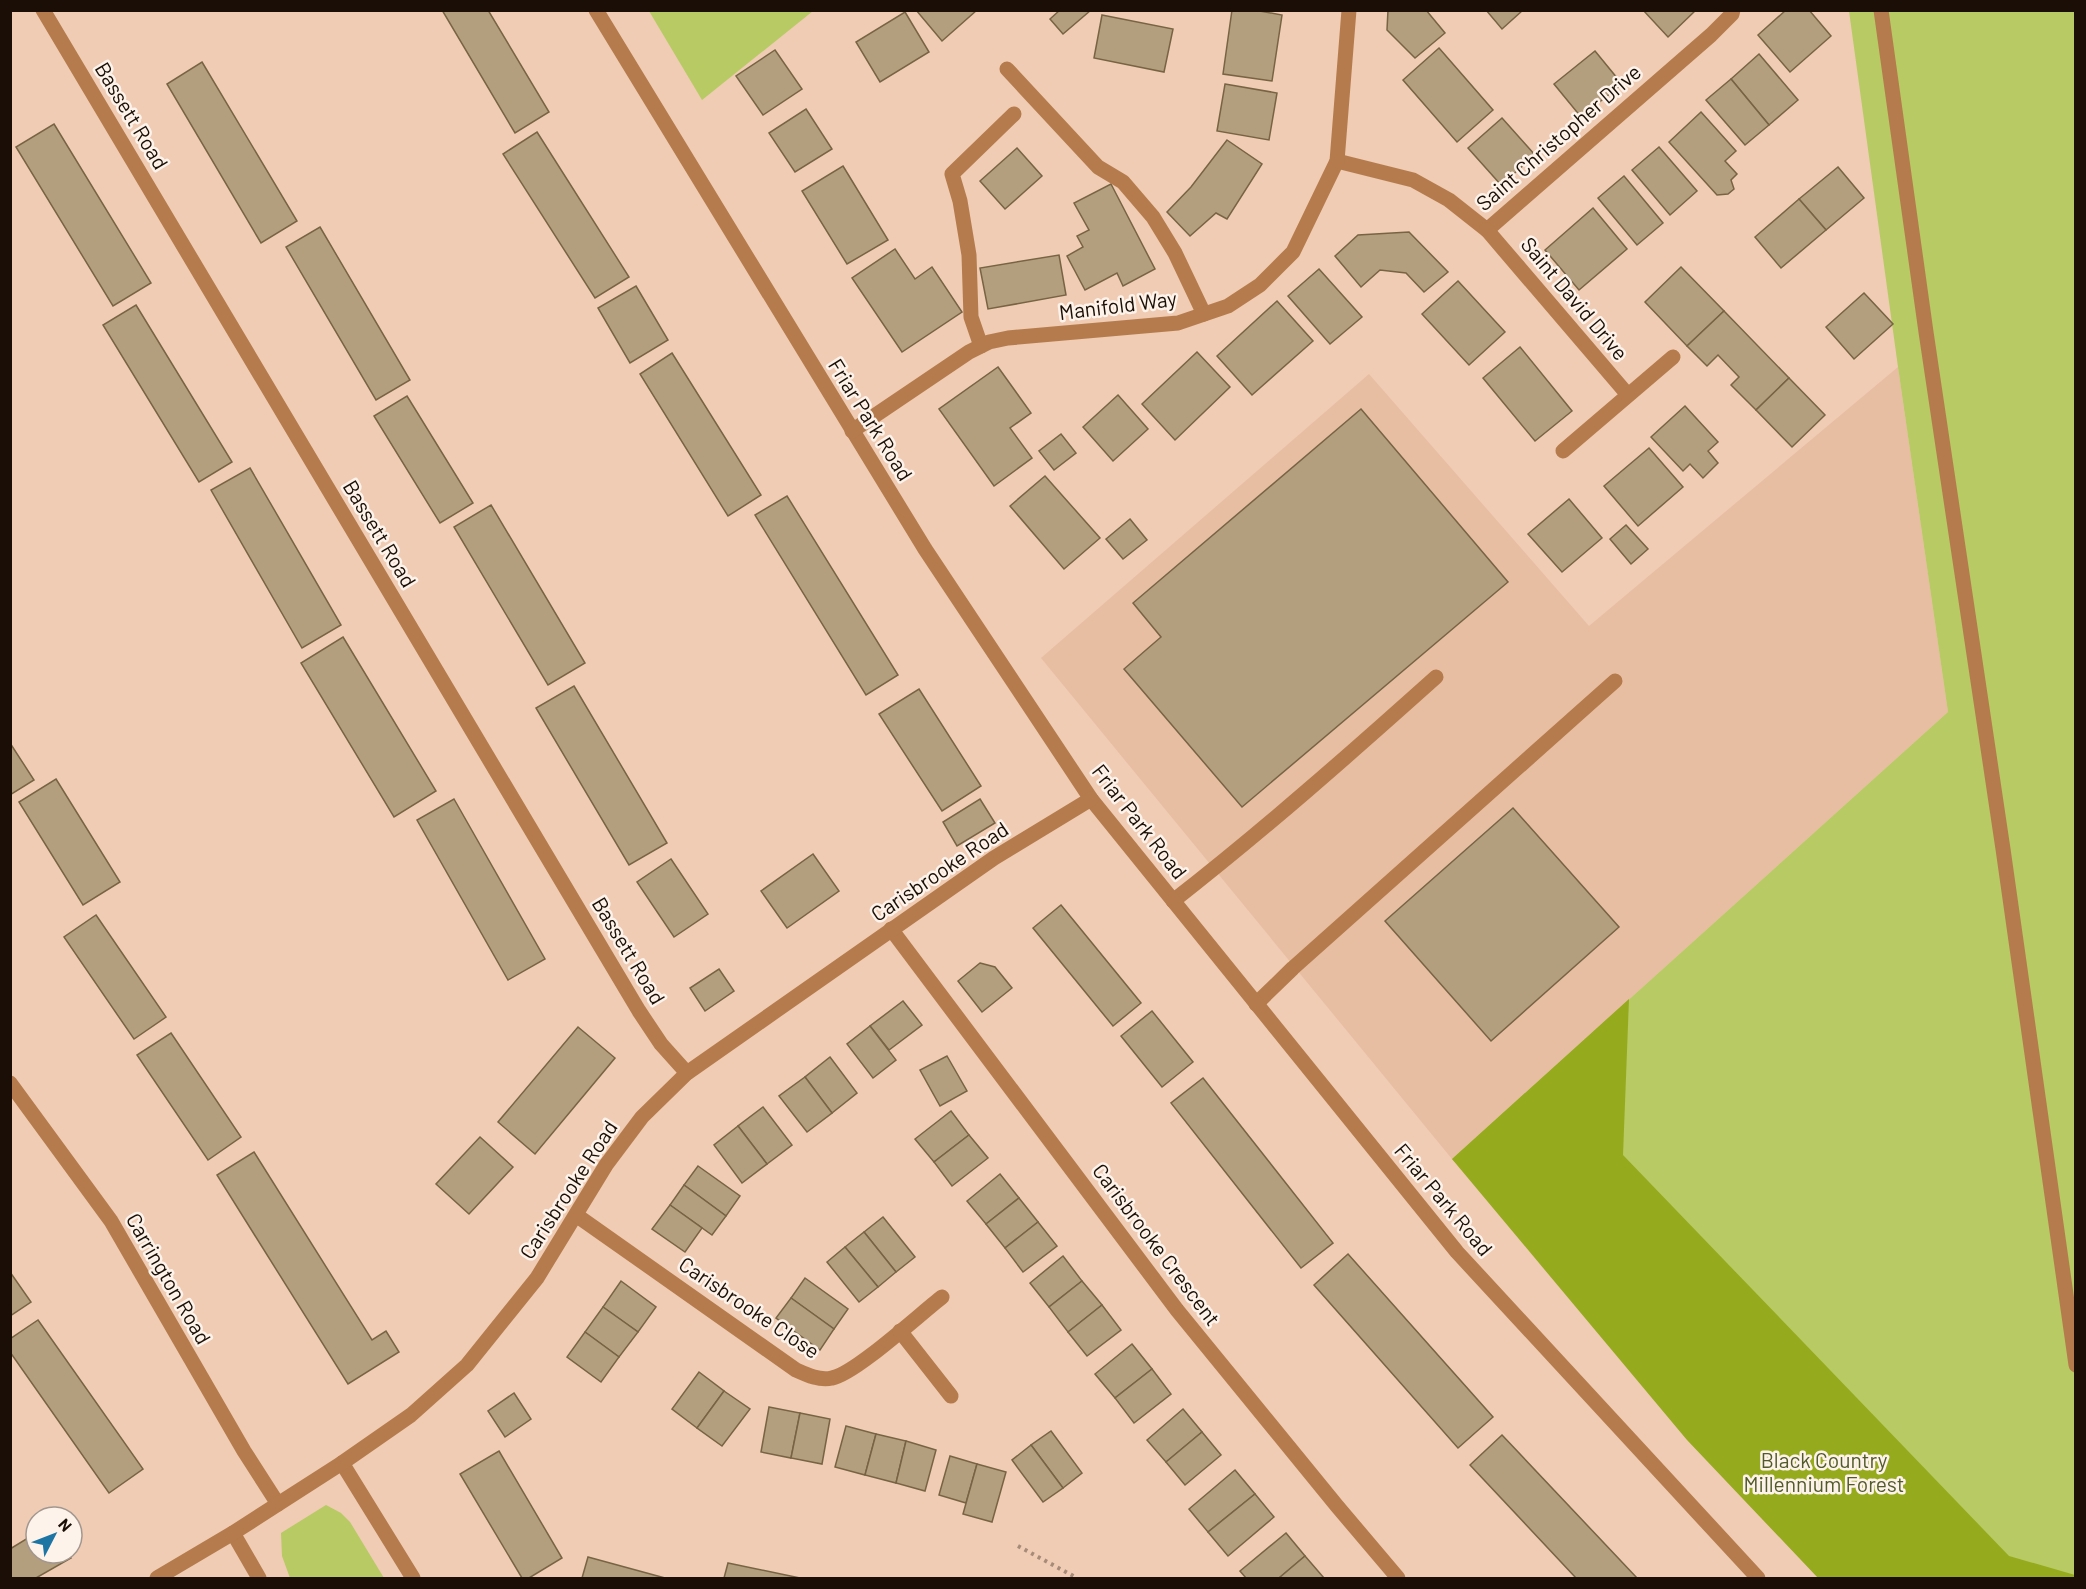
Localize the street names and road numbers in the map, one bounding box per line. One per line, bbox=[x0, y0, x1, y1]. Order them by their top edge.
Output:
street label: Bassett Road bbox=[91, 57, 174, 173]
street label: Saint Christopher Drive bbox=[1471, 59, 1645, 215]
street label: Saint David Drive bbox=[1516, 232, 1634, 365]
street label: Manifold Way bbox=[1057, 285, 1178, 324]
street label: Friar Park Road bbox=[824, 354, 919, 485]
street label: Bassett Road bbox=[339, 475, 422, 591]
street label: Friar Park Road bbox=[1087, 759, 1193, 884]
street label: Carisbrooke Road bbox=[866, 816, 1013, 926]
street label: Bassett Road bbox=[588, 892, 671, 1008]
street label: Carisbrooke Road bbox=[514, 1115, 622, 1263]
street label: Friar Park Road bbox=[1390, 1138, 1498, 1260]
street label: Carisbrooke Crescent bbox=[1088, 1158, 1226, 1330]
street label: Carrington Road bbox=[122, 1208, 217, 1348]
street label: Carisbrooke Close bbox=[675, 1250, 825, 1363]

